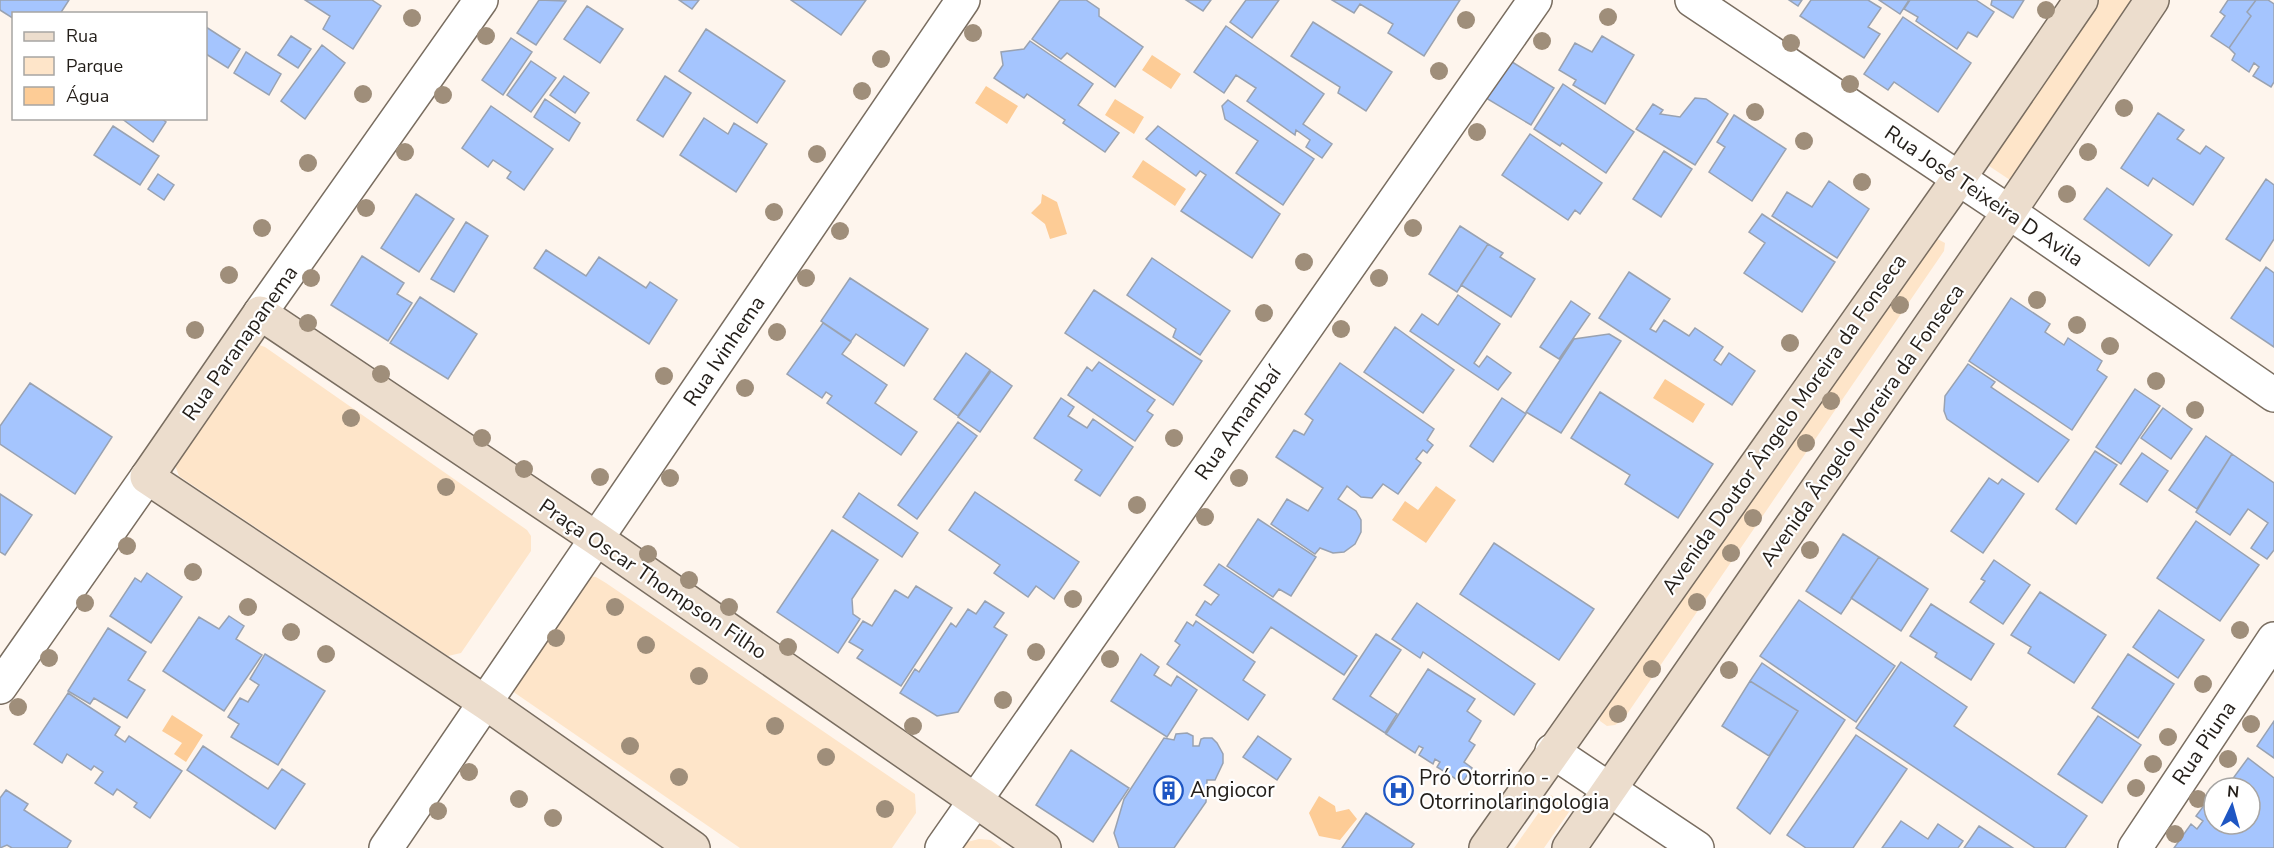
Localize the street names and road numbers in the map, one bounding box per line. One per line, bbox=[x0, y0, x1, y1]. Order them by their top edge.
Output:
street label: Rua José Teixeira D Avila bbox=[1879, 119, 2089, 273]
street label: Avenida Doutor Ângelo Moreira da Fonseca bbox=[1655, 248, 1913, 600]
street label: Rua Paranapanema bbox=[176, 260, 304, 426]
street label: Avenida Ângelo Moreira da Fonseca bbox=[1753, 278, 1971, 572]
street label: Rua Ivinhema bbox=[677, 290, 771, 412]
street label: Rua Amambaí bbox=[1188, 360, 1288, 486]
street label: Praça Oscar Thompson Filho bbox=[533, 492, 773, 666]
street label: Rua Piuna bbox=[2166, 696, 2242, 790]

